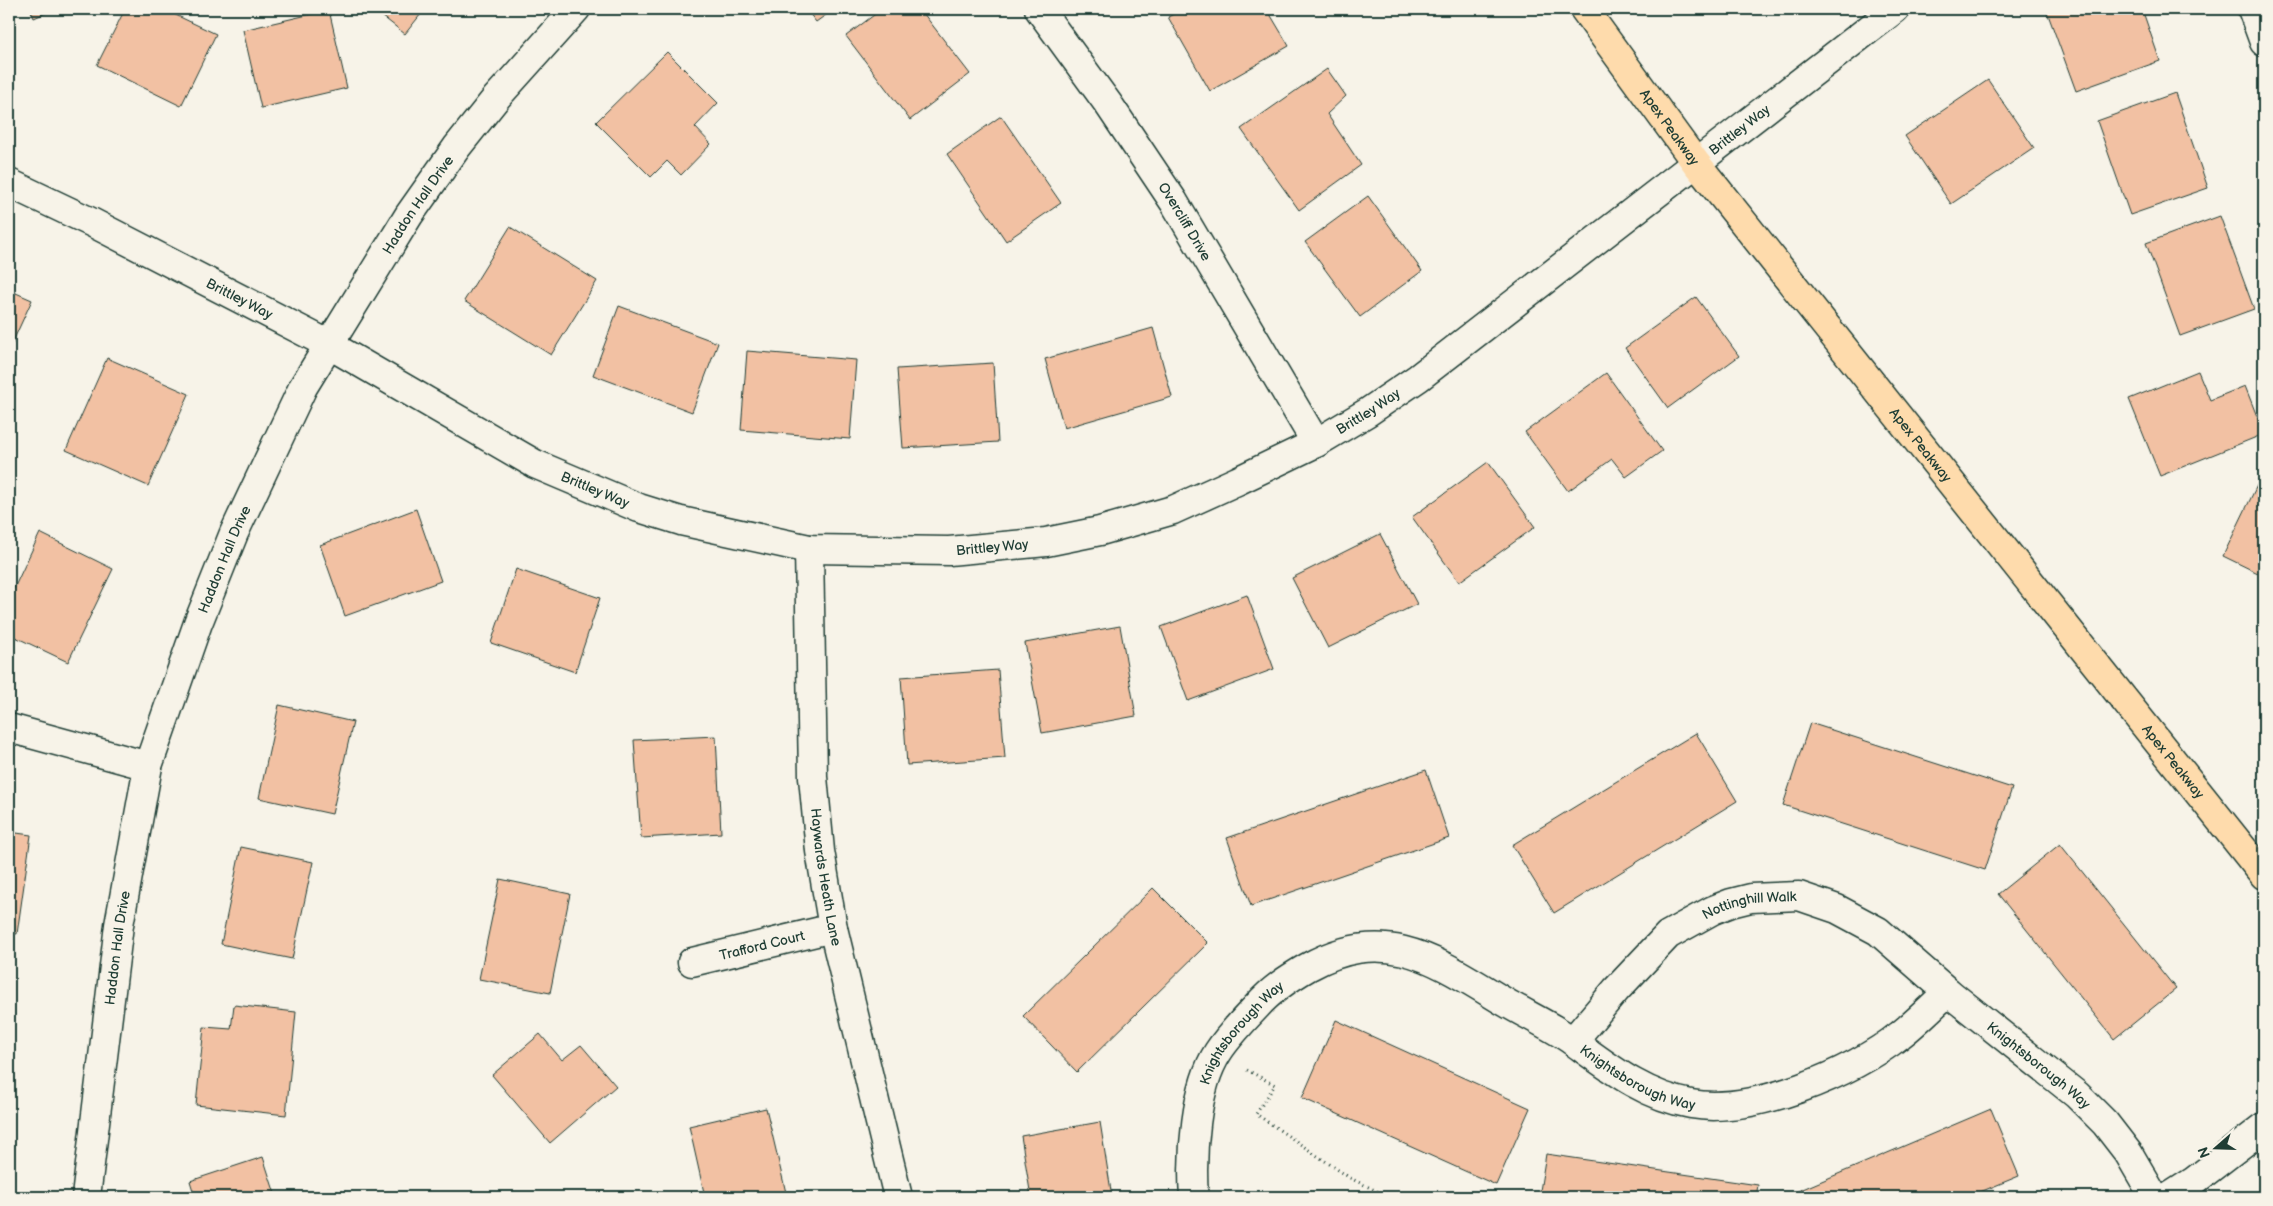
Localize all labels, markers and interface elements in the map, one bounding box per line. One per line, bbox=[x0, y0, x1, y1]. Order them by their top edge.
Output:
street label: Apex Peakway bbox=[1637, 86, 1704, 169]
street label: Brittley Way bbox=[1705, 100, 1774, 159]
street label: Haddon Hall Drive bbox=[379, 152, 457, 257]
street label: Overcliff Drive bbox=[1155, 179, 1215, 264]
street label: Brittley Way bbox=[203, 274, 276, 323]
street label: Brittley Way bbox=[1333, 384, 1404, 438]
street label: Apex Peakway bbox=[1886, 404, 1956, 486]
street label: Brittley Way bbox=[558, 467, 633, 512]
street label: Haddon Hall Drive bbox=[194, 503, 254, 616]
street label: Brittley Way bbox=[955, 535, 1030, 559]
street label: Apex Peakway bbox=[2139, 721, 2209, 803]
street label: Haywards Heath Lane bbox=[807, 807, 846, 948]
street label: Nottinghill Walk bbox=[1699, 888, 1797, 923]
street label: Haddon Hall Drive bbox=[101, 890, 134, 1006]
street label: Trafford Court bbox=[718, 926, 807, 964]
street label: Knightsborough Way bbox=[1196, 977, 1287, 1087]
street label: Knightsborough Way bbox=[1984, 1018, 2095, 1113]
street label: Knightsborough Way bbox=[1577, 1041, 1697, 1113]
north arrow bbox=[2190, 1124, 2240, 1174]
text: N bbox=[2194, 1144, 2214, 1160]

